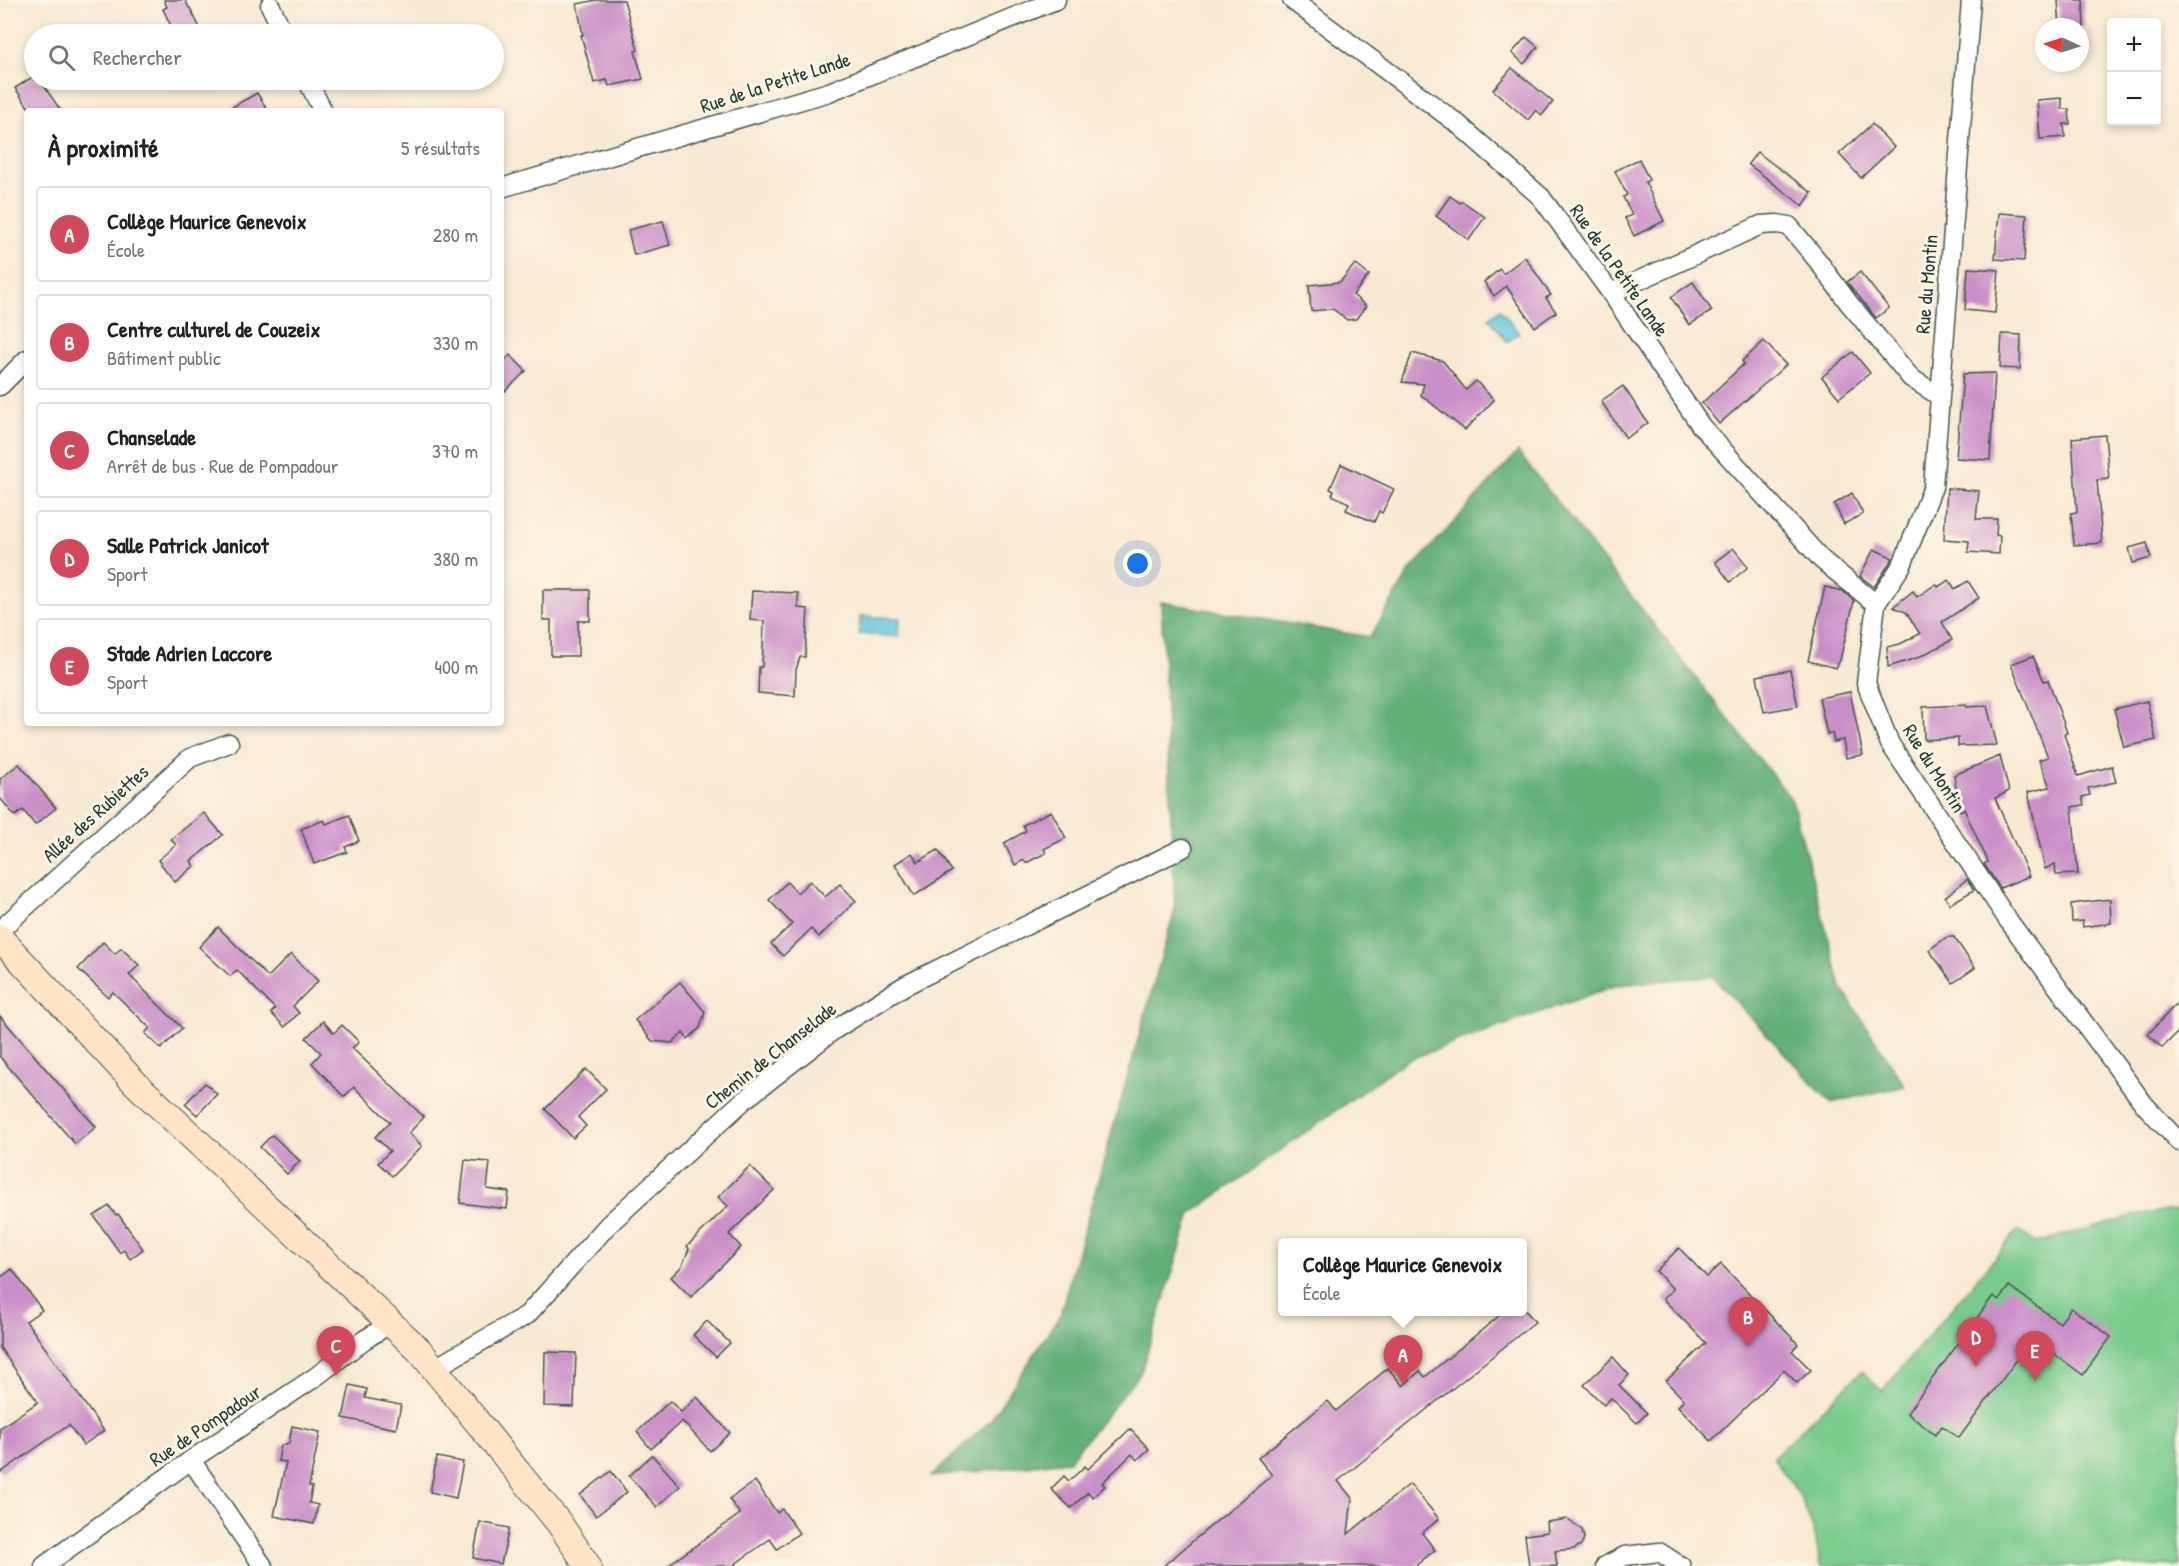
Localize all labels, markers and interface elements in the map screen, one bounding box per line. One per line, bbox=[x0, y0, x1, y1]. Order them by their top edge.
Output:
north arrow bbox=[2035, 18, 2089, 72]
map controls bbox=[2107, 18, 2161, 126]
button: + bbox=[2107, 18, 2161, 72]
search box bbox=[24, 24, 504, 90]
icon: search bbox=[45, 41, 78, 74]
text: Rechercher bbox=[93, 42, 182, 72]
street label: Rue de la Petite Lande bbox=[697, 45, 853, 119]
button: − bbox=[2107, 72, 2161, 126]
text: À proximité bbox=[48, 130, 159, 165]
text: 5 résultats bbox=[401, 134, 480, 161]
street label: Rue de la Petite Lande bbox=[1564, 198, 1676, 342]
text: Collège Maurice Genevoix bbox=[107, 206, 307, 236]
text: A bbox=[65, 221, 74, 248]
text: 280 m bbox=[433, 221, 478, 248]
street label: Rue du Montin bbox=[1908, 233, 1944, 335]
text: École bbox=[107, 236, 145, 263]
text: Centre culturel de Couzeix bbox=[107, 314, 320, 344]
text: B bbox=[64, 329, 75, 356]
text: 330 m bbox=[433, 329, 478, 356]
text: Bâtiment public bbox=[107, 344, 221, 371]
text: Chanselade bbox=[107, 422, 196, 452]
text: C bbox=[64, 437, 75, 464]
text: 370 m bbox=[432, 437, 478, 464]
text: Arrêt de bus · Rue de Pompadour bbox=[107, 452, 338, 479]
text: Salle Patrick Janicot bbox=[107, 530, 269, 560]
text: D bbox=[65, 545, 74, 572]
text: 380 m bbox=[433, 545, 478, 572]
your location bbox=[1123, 549, 1152, 578]
text: Sport bbox=[107, 560, 147, 587]
text: Stade Adrien Laccore bbox=[107, 638, 272, 668]
text: E bbox=[65, 653, 74, 680]
text: 400 m bbox=[434, 653, 478, 680]
text: Sport bbox=[107, 668, 147, 695]
street label: Rue du Montin bbox=[1897, 719, 1973, 817]
street label: Allée des Rubiettes bbox=[36, 758, 154, 868]
street label: Chemin de Chanselade bbox=[699, 995, 841, 1115]
popup bbox=[1278, 1238, 1527, 1316]
text: Collège Maurice Genevoix bbox=[1303, 1249, 1502, 1279]
text: École bbox=[1303, 1279, 1341, 1306]
pin: B bbox=[1728, 1298, 1768, 1347]
pin: D bbox=[1956, 1318, 1996, 1367]
pin: C bbox=[316, 1326, 356, 1376]
pin: E bbox=[2016, 1332, 2054, 1381]
pin: A bbox=[1384, 1336, 1422, 1385]
street label: Rue de Pompadour bbox=[144, 1378, 266, 1472]

